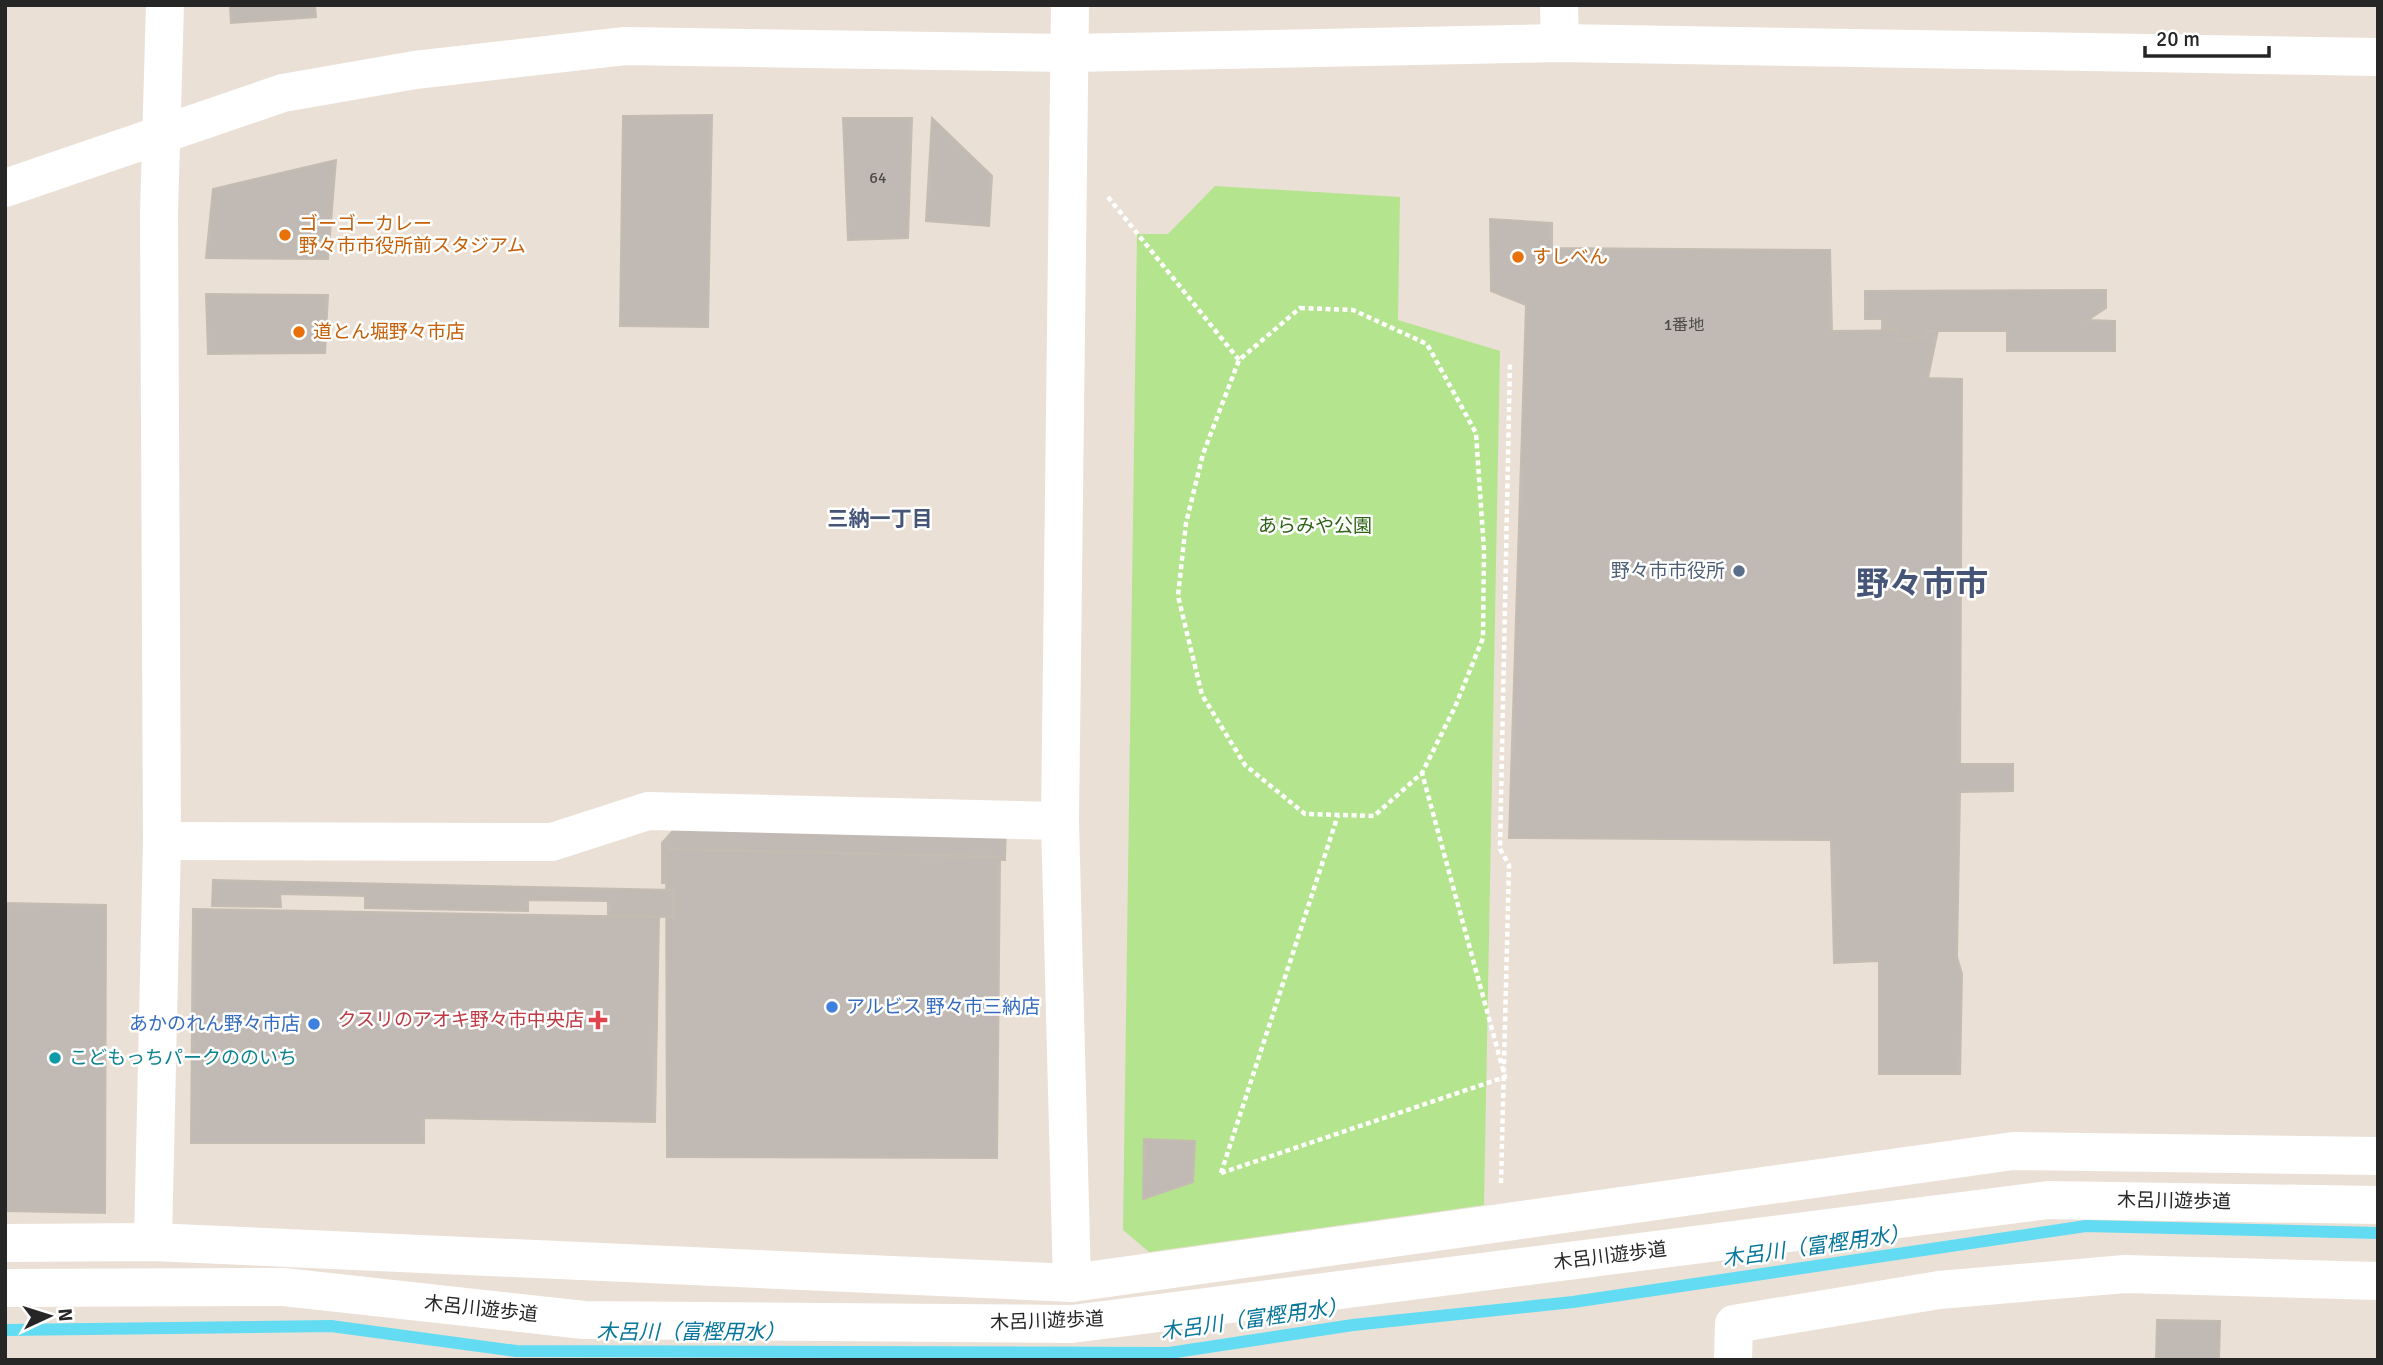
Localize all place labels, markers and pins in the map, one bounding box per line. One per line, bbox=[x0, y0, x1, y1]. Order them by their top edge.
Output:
place label: ゴーゴーカレー 野々市市役所前スタジアム bbox=[299, 212, 526, 258]
marker: ゴーゴーカレー 野々市市役所前スタジアム bbox=[277, 227, 293, 243]
place label: すしべん bbox=[1532, 245, 1608, 269]
marker: すしべん bbox=[1510, 249, 1526, 265]
place label: 道とん堀野々市店 bbox=[313, 320, 465, 344]
marker: 道とん堀野々市店 bbox=[291, 324, 307, 340]
place label: 野々市市役所 bbox=[1611, 559, 1725, 583]
marker: 野々市市役所 bbox=[1731, 563, 1747, 579]
place label: アルビス 野々市三納店 bbox=[846, 995, 1040, 1019]
marker: アルビス 野々市三納店 bbox=[824, 999, 840, 1015]
place label: クスリのアオキ野々市中央店 bbox=[338, 1008, 584, 1032]
place label: あかのれん野々市店 bbox=[129, 1012, 300, 1036]
marker: クスリのアオキ野々市中央店 bbox=[590, 1012, 606, 1028]
marker: あかのれん野々市店 bbox=[306, 1016, 322, 1032]
place label: こどもっちパークののいち bbox=[69, 1046, 297, 1070]
marker: こどもっちパークののいち bbox=[47, 1050, 63, 1066]

